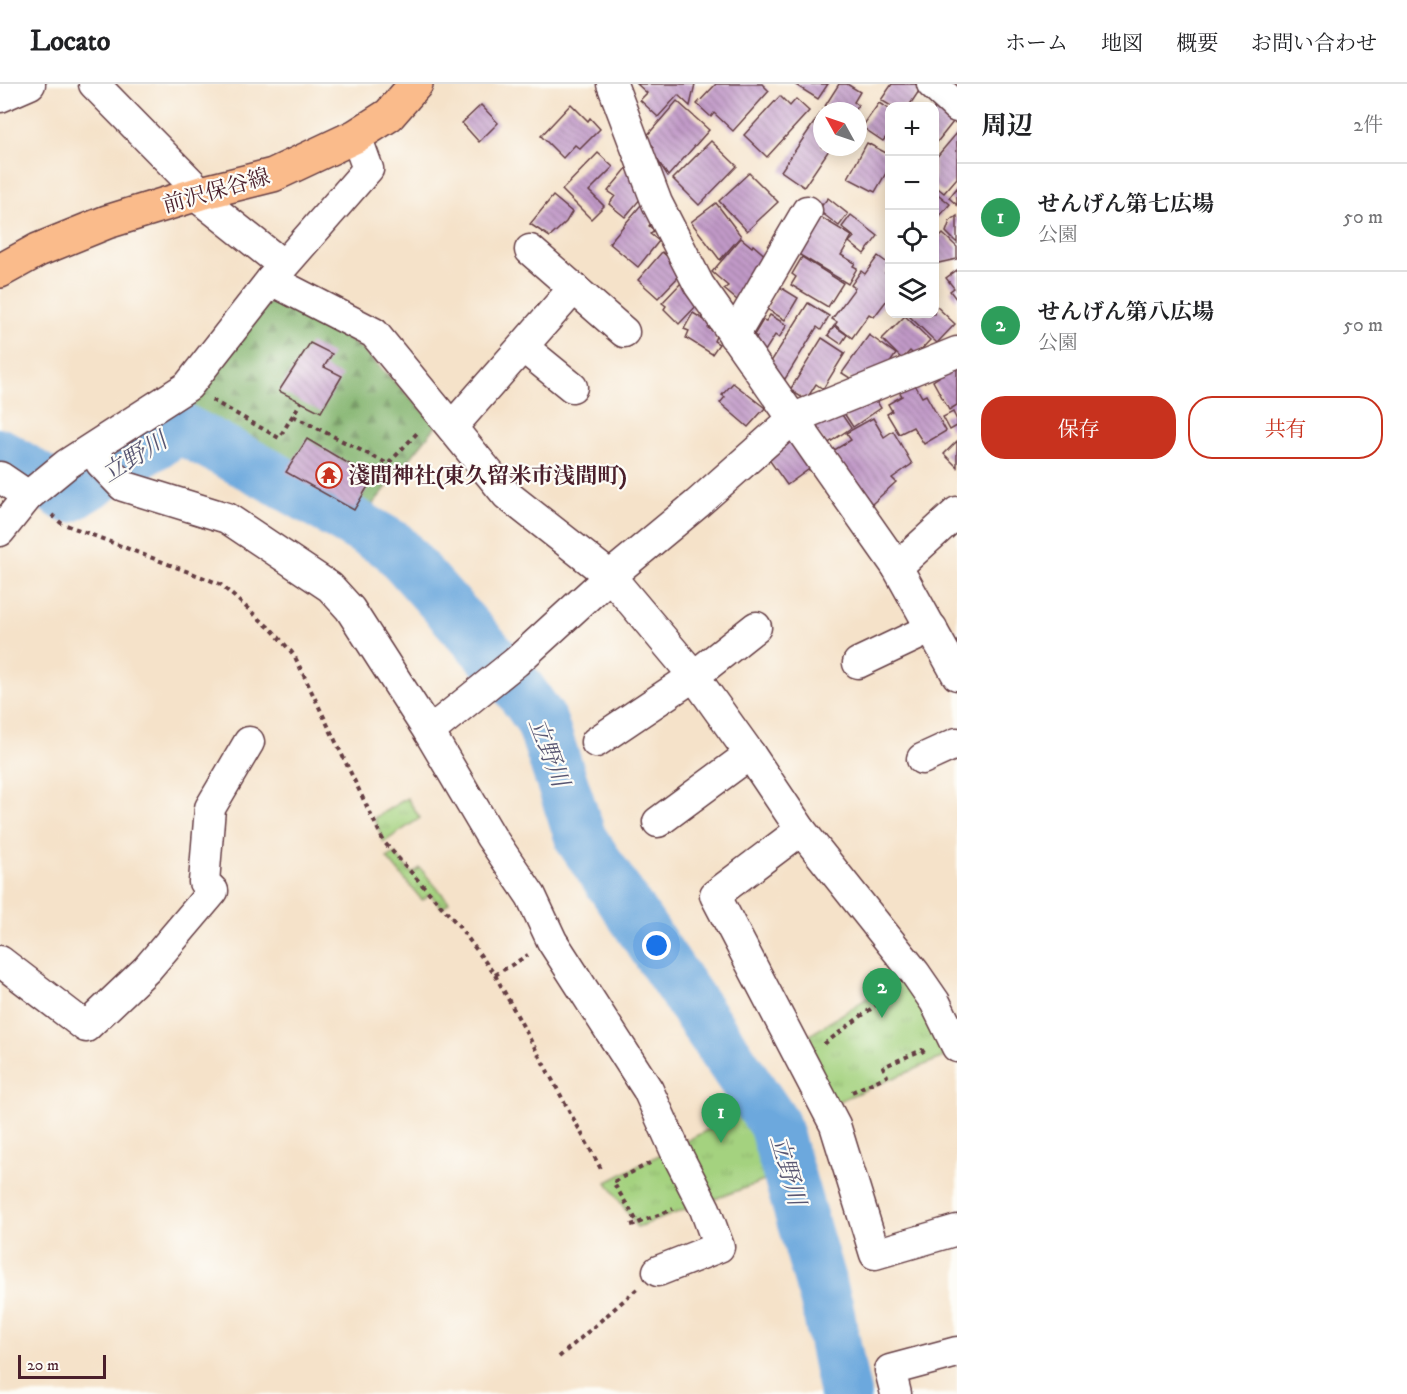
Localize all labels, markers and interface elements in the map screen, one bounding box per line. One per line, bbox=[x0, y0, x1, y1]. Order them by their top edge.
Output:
text: Locato bbox=[30, 24, 110, 59]
text: ホーム bbox=[1005, 31, 1068, 57]
text: 地図 bbox=[1101, 31, 1143, 57]
text: 概要 bbox=[1176, 31, 1218, 57]
text: お問い合わせ bbox=[1251, 31, 1377, 57]
north arrow bbox=[813, 102, 867, 156]
map controls bbox=[885, 102, 939, 318]
button: + bbox=[885, 102, 939, 156]
text: 周辺 bbox=[981, 110, 1033, 143]
text: 2件 bbox=[1353, 113, 1383, 138]
button: − bbox=[885, 156, 939, 210]
street label: 前沢保谷線 bbox=[160, 163, 273, 220]
text: せんげん第七広場 bbox=[1038, 191, 1214, 218]
text: 1 bbox=[997, 205, 1004, 230]
text: 50 m bbox=[1343, 205, 1383, 230]
button: locate bbox=[885, 210, 939, 264]
text: 公園 bbox=[1038, 223, 1078, 248]
button: layers bbox=[885, 264, 939, 318]
text: せんげん第八広場 bbox=[1038, 299, 1214, 326]
text: 2 bbox=[996, 313, 1005, 338]
text: 50 m bbox=[1343, 313, 1383, 338]
text: 公園 bbox=[1038, 331, 1078, 356]
button: 保存 bbox=[981, 396, 1176, 459]
button: 共有 bbox=[1188, 396, 1383, 459]
water label: 立野川 bbox=[96, 424, 176, 490]
temple icon: 淺間神社(東久留米市浅間町) bbox=[314, 460, 344, 490]
place label: 淺間神社(東久留米市浅間町) bbox=[348, 463, 627, 490]
water label: 立野川 bbox=[521, 713, 576, 794]
your location bbox=[642, 931, 671, 960]
pin: 2 bbox=[862, 968, 902, 1018]
pin: 1 bbox=[702, 1094, 740, 1143]
water label: 立野川 bbox=[763, 1132, 812, 1212]
scale bar bbox=[18, 1352, 106, 1380]
text: 20 m bbox=[27, 1355, 59, 1375]

